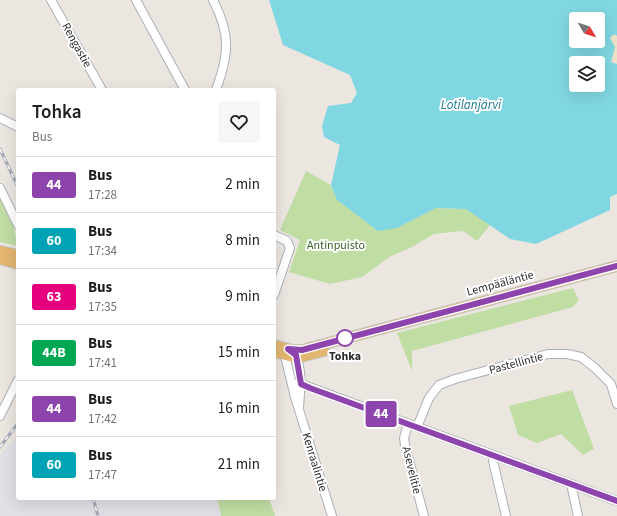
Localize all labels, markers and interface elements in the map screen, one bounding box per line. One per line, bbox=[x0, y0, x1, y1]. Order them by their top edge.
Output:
north arrow bbox=[569, 12, 605, 48]
map controls bbox=[569, 12, 605, 92]
street label: Rengastie bbox=[57, 20, 96, 71]
button: layers bbox=[569, 56, 605, 92]
water label: Lotilanjärvi bbox=[441, 96, 502, 114]
text: Tohka bbox=[32, 99, 82, 126]
button: heart bbox=[218, 101, 260, 143]
text: Bus bbox=[32, 128, 52, 146]
text: Bus bbox=[88, 165, 112, 186]
text: 2 min bbox=[225, 174, 260, 195]
text: 44 bbox=[47, 175, 61, 195]
text: 17:28 bbox=[88, 186, 117, 204]
text: Bus bbox=[88, 221, 112, 242]
text: 8 min bbox=[225, 230, 260, 251]
text: 60 bbox=[47, 231, 61, 251]
park label: Antinpuisto bbox=[307, 237, 365, 254]
text: 17:34 bbox=[88, 242, 117, 260]
street label: Lempääläntie bbox=[465, 266, 536, 301]
text: Bus bbox=[88, 277, 112, 298]
text: 9 min bbox=[225, 286, 260, 307]
text: 63 bbox=[47, 287, 61, 307]
text: 17:35 bbox=[88, 298, 117, 316]
marker: Tohka bbox=[336, 329, 354, 347]
text: Bus bbox=[88, 333, 112, 354]
text: 15 min bbox=[218, 342, 260, 363]
text: 44B bbox=[42, 343, 66, 363]
place label: Tohka bbox=[329, 348, 361, 365]
street label: Pastellintie bbox=[487, 348, 545, 379]
text: 17:41 bbox=[88, 354, 117, 372]
text: Bus bbox=[88, 389, 112, 410]
text: 16 min bbox=[218, 398, 260, 419]
text: 44 bbox=[47, 399, 61, 419]
line badge: 44 bbox=[363, 401, 399, 427]
text: 44 bbox=[374, 404, 388, 424]
text: 17:42 bbox=[88, 410, 117, 428]
street label: Kenraalintie bbox=[297, 431, 332, 494]
text: Bus bbox=[88, 445, 112, 466]
street label: Asevelitie bbox=[397, 445, 426, 496]
text: 21 min bbox=[218, 454, 260, 475]
text: 60 bbox=[47, 455, 61, 475]
text: 17:47 bbox=[88, 466, 117, 484]

